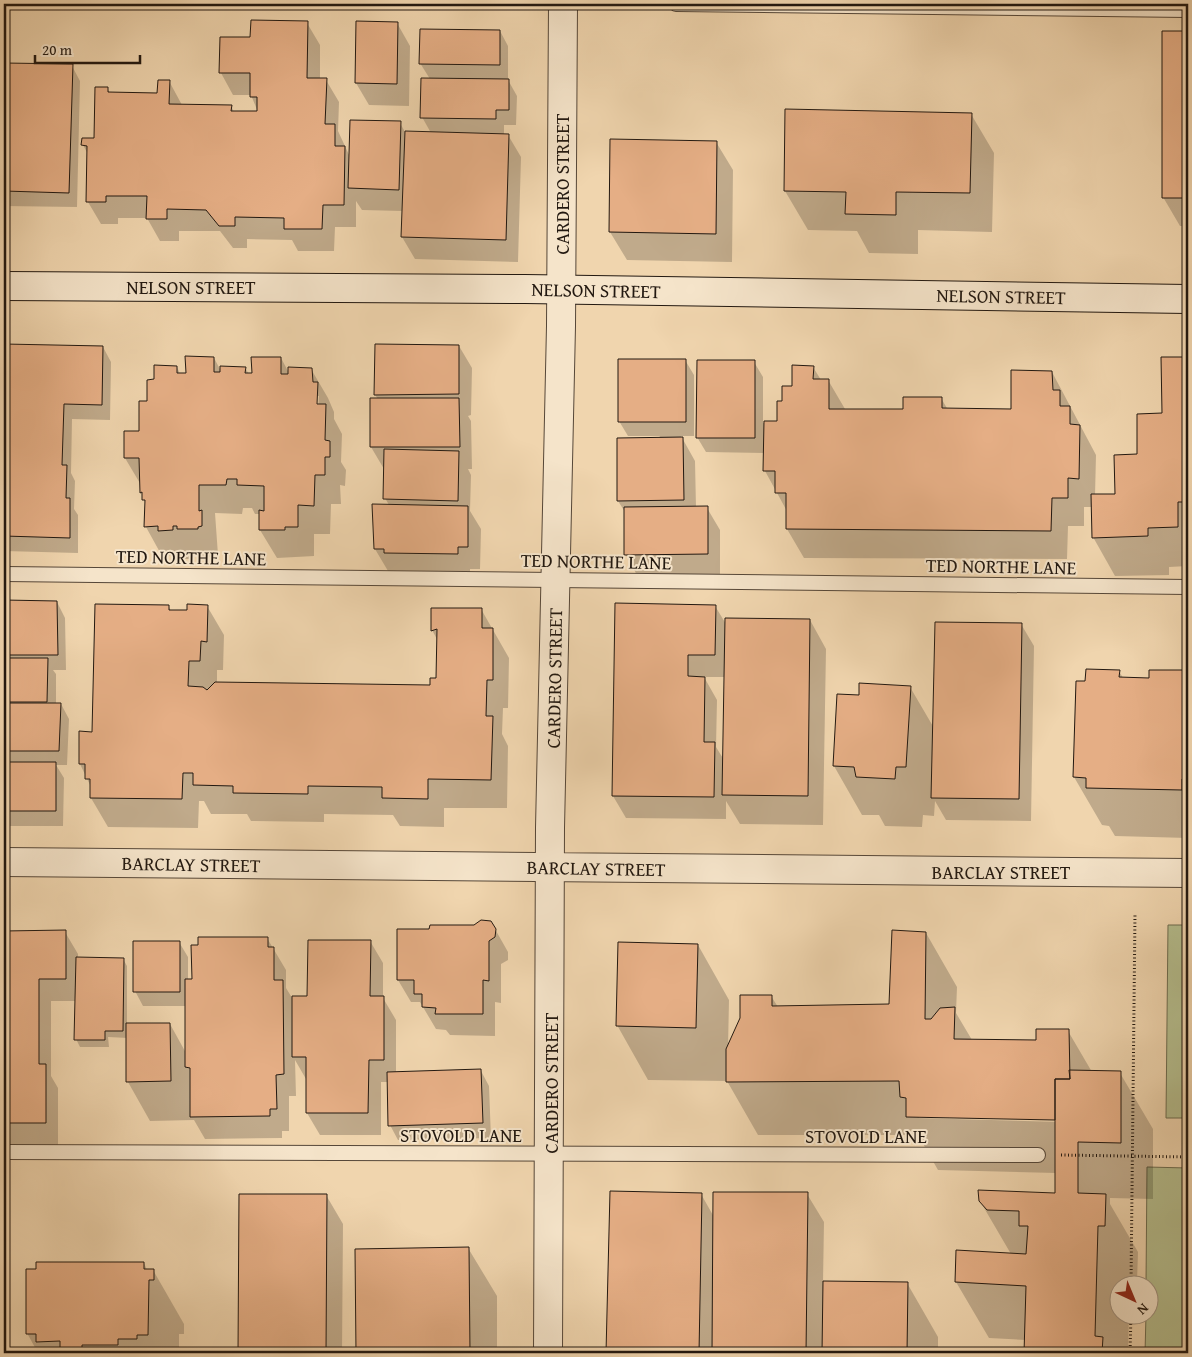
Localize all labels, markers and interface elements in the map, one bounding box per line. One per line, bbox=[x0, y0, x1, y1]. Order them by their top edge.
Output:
scale bar bbox=[35, 32, 140, 64]
text: 20 m bbox=[42, 39, 73, 60]
street label: CARDERO STREET bbox=[548, 113, 576, 254]
street label: NELSON STREET bbox=[126, 273, 256, 301]
street label: NELSON STREET bbox=[531, 275, 661, 305]
street label: NELSON STREET bbox=[936, 281, 1066, 311]
street label: TED NORTHE LANE bbox=[116, 542, 267, 572]
street label: TED NORTHE LANE bbox=[521, 546, 672, 576]
street label: TED NORTHE LANE bbox=[926, 551, 1077, 581]
street label: CARDERO STREET bbox=[539, 607, 569, 749]
street label: BARCLAY STREET bbox=[121, 849, 261, 879]
street label: BARCLAY STREET bbox=[526, 853, 666, 883]
street label: BARCLAY STREET bbox=[931, 858, 1071, 886]
street label: CARDERO STREET bbox=[537, 1012, 565, 1153]
street label: STOVOLD LANE bbox=[400, 1121, 522, 1149]
street label: STOVOLD LANE bbox=[805, 1122, 927, 1150]
north arrow bbox=[1110, 1274, 1160, 1324]
text: N bbox=[1132, 1299, 1153, 1320]

